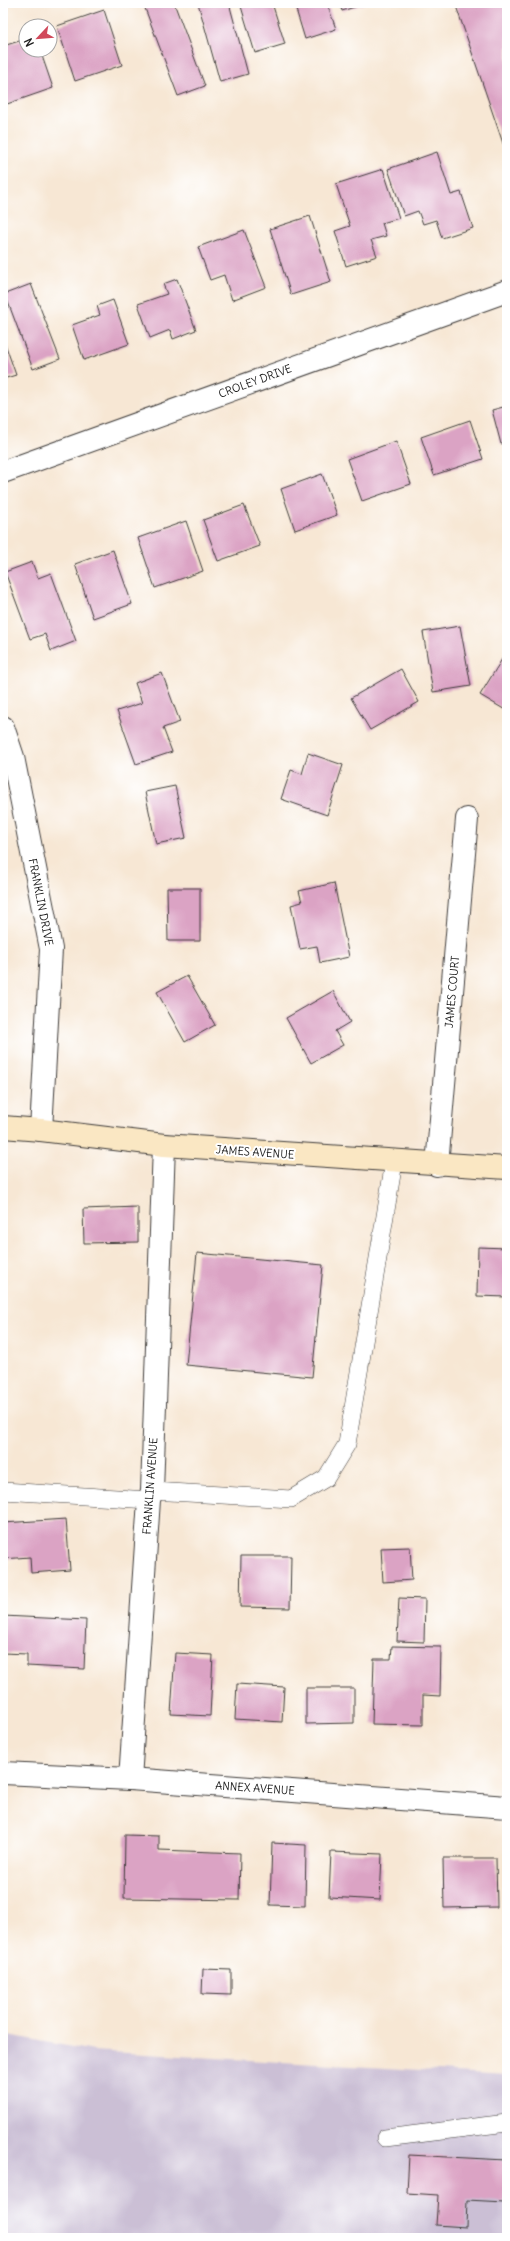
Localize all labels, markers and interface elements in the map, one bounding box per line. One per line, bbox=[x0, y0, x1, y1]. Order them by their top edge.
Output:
north arrow bbox=[18, 18, 58, 58]
text: N bbox=[21, 36, 37, 49]
street label: CROLEY DRIVE bbox=[217, 361, 293, 401]
street label: FRANKLIN DRIVE bbox=[26, 857, 56, 947]
street label: JAMES COURT bbox=[442, 955, 462, 1029]
street label: JAMES AVENUE bbox=[215, 1142, 295, 1162]
street label: FRANKLIN AVENUE bbox=[140, 1437, 160, 1535]
street label: ANNEX AVENUE bbox=[215, 1778, 295, 1798]

